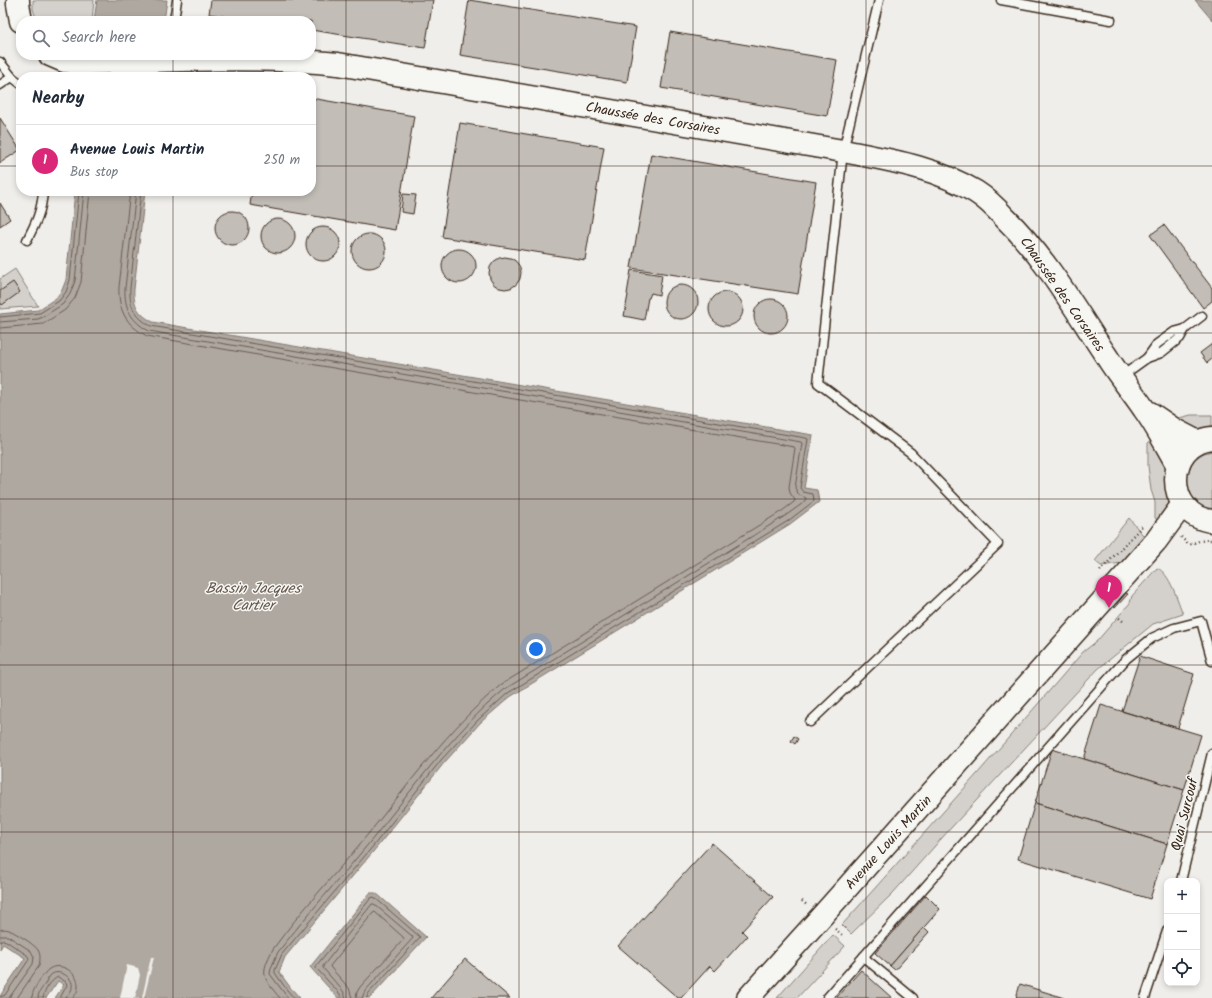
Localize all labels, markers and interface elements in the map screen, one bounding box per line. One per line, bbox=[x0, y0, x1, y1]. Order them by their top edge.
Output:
search box bbox=[16, 16, 316, 60]
text: Search here bbox=[62, 26, 136, 50]
icon: search bbox=[30, 27, 52, 49]
text: Nearby bbox=[32, 85, 84, 112]
street label: Chaussée des Corsaires bbox=[584, 96, 722, 142]
text: Avenue Louis Martin bbox=[70, 138, 204, 162]
text: 1 bbox=[43, 150, 47, 171]
text: 250 m bbox=[263, 150, 300, 171]
text: Bus stop bbox=[70, 162, 118, 183]
street label: Chaussée des Corsaires bbox=[1014, 232, 1110, 357]
pin: 1 bbox=[1096, 575, 1122, 608]
water label: Bassin Jacques Cartier bbox=[205, 577, 302, 618]
your location bbox=[526, 639, 546, 659]
street label: Quai Surcouf bbox=[1165, 774, 1205, 853]
street label: Avenue Louis Martin bbox=[840, 790, 937, 895]
map controls bbox=[1164, 878, 1200, 986]
button: + bbox=[1164, 878, 1200, 914]
button: − bbox=[1164, 914, 1200, 950]
button: locate bbox=[1164, 950, 1200, 986]

